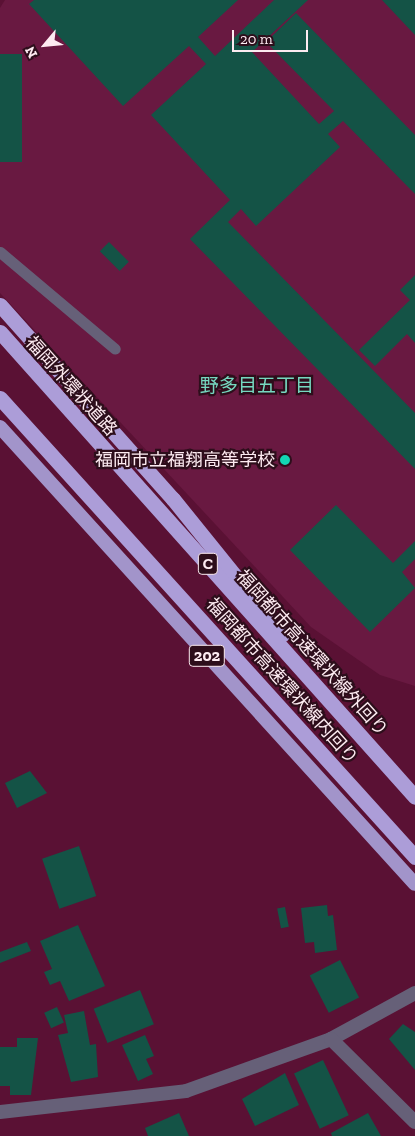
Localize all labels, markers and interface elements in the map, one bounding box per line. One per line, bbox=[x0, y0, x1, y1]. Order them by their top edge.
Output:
north arrow bbox=[20, 20, 70, 70]
scale bar bbox=[235, 20, 311, 52]
text: 20 m bbox=[240, 30, 273, 48]
text: N bbox=[21, 44, 41, 61]
street label: 福岡外環状道路 bbox=[21, 332, 121, 440]
district label: 野多目五丁目 bbox=[200, 375, 314, 397]
place label: 福岡市立福翔高等学校 bbox=[95, 449, 275, 471]
marker: 福岡市立福翔高等学校 bbox=[279, 454, 291, 466]
road number: C bbox=[197, 550, 219, 578]
street label: 福岡都市高速環状線外回り bbox=[232, 566, 392, 740]
street label: 福岡都市高速環状線内回り bbox=[202, 594, 362, 768]
road number: 202 bbox=[188, 642, 226, 669]

